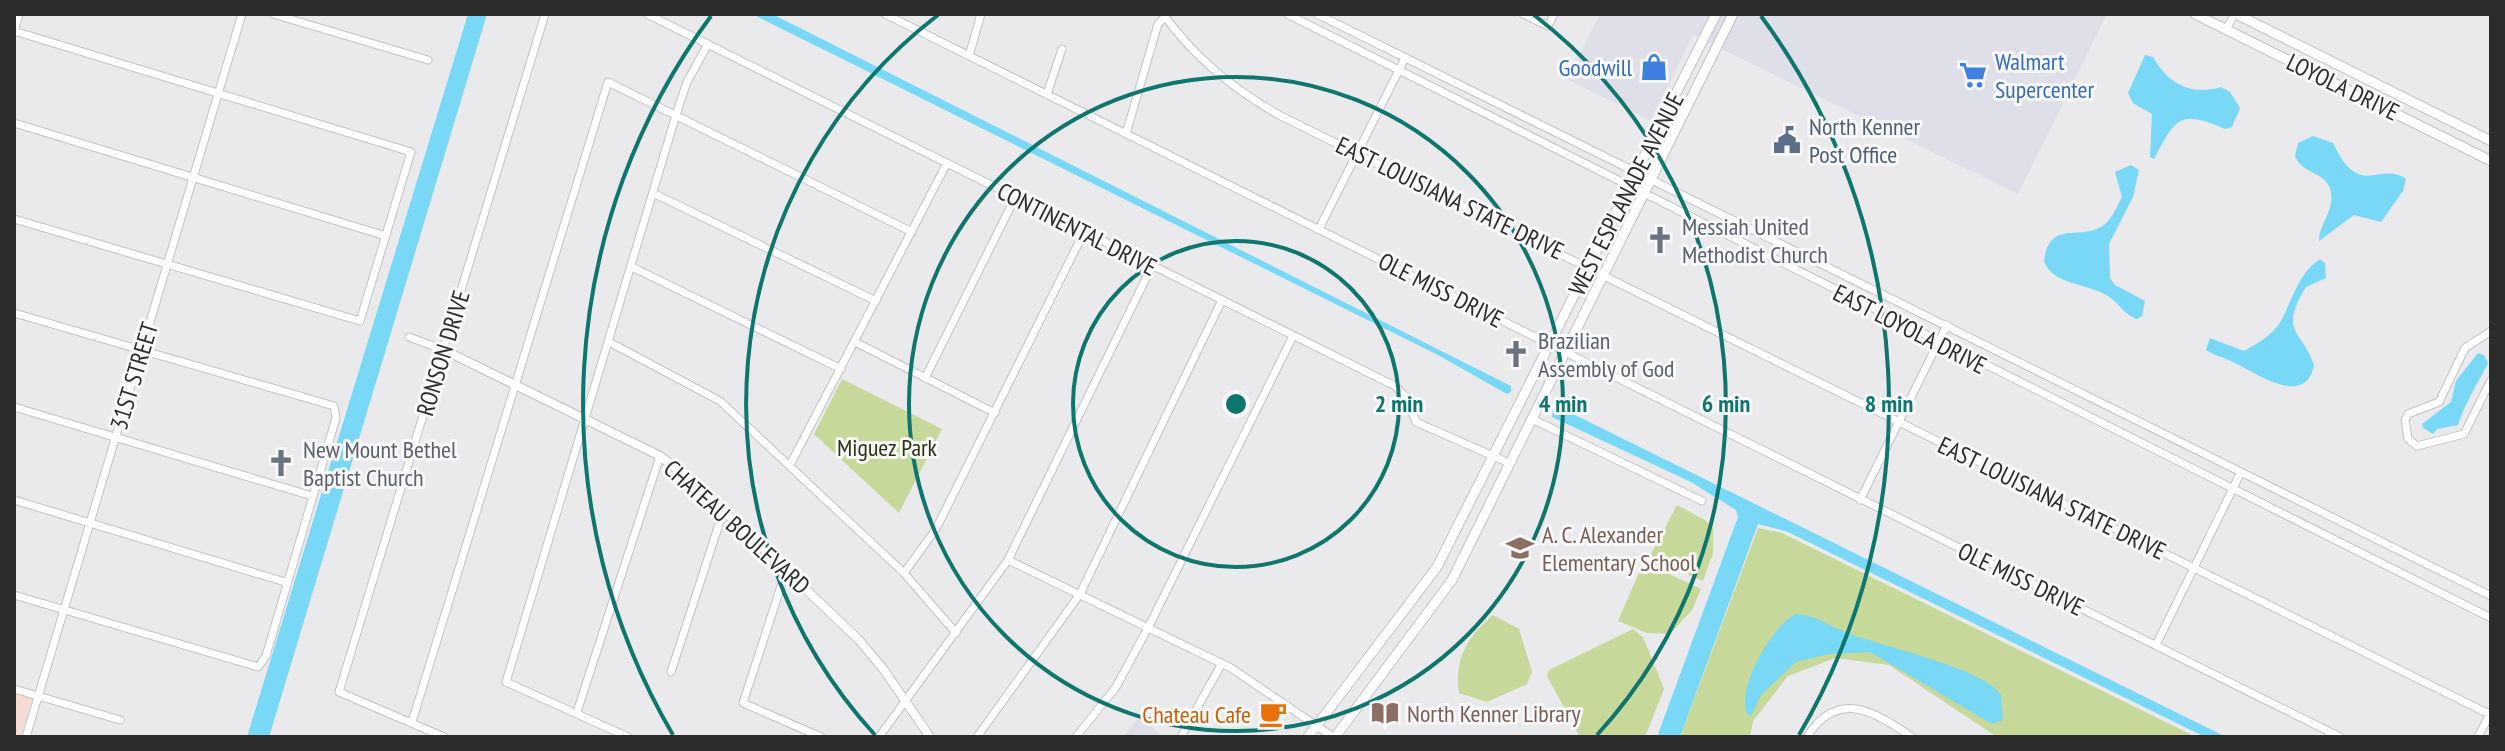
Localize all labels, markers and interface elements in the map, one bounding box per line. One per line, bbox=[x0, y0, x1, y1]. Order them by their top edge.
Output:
place label: Walmart Supercenter bbox=[1995, 46, 2095, 105]
street label: LOYOLA DRIVE bbox=[2282, 47, 2404, 127]
place label: Goodwill bbox=[1559, 52, 1632, 83]
shop icon: Goodwill bbox=[1639, 52, 1669, 82]
supermarket icon: Walmart Supercenter bbox=[1958, 60, 1988, 90]
street label: WEST ESPLANADE AVENUE bbox=[1561, 87, 1691, 301]
place label: North Kenner Post Office bbox=[1809, 111, 1920, 170]
public building icon: North Kenner Post Office bbox=[1772, 125, 1802, 155]
street label: EAST LOUISIANA STATE DRIVE bbox=[1331, 129, 1569, 267]
street label: CONTINENTAL DRIVE bbox=[992, 175, 1162, 283]
place label: Messiah United Methodist Church bbox=[1682, 211, 1828, 270]
church icon: Messiah United Methodist Church bbox=[1645, 225, 1675, 255]
street label: OLE MISS DRIVE bbox=[1373, 245, 1509, 335]
street label: EAST LOYOLA DRIVE bbox=[1828, 277, 1992, 381]
street label: RONSON DRIVE bbox=[409, 287, 477, 419]
street label: 31ST STREET bbox=[103, 318, 165, 433]
place label: Brazilian Assembly of God bbox=[1538, 325, 1675, 384]
church icon: Brazilian Assembly of God bbox=[1501, 339, 1531, 369]
text: 2 min bbox=[1375, 388, 1423, 419]
text: 4 min bbox=[1539, 388, 1587, 419]
text: 6 min bbox=[1702, 388, 1750, 419]
text: 8 min bbox=[1865, 388, 1913, 419]
centre of rings bbox=[1222, 390, 1250, 418]
street label: EAST LOUISIANA STATE DRIVE bbox=[1933, 429, 2171, 567]
park label: Miguez Park bbox=[837, 432, 938, 463]
place label: New Mount Bethel Baptist Church bbox=[303, 434, 457, 493]
church icon: New Mount Bethel Baptist Church bbox=[266, 448, 296, 478]
street label: CHATEAU BOULEVARD bbox=[657, 453, 817, 601]
place label: A. C. Alexander Elementary School bbox=[1542, 519, 1696, 578]
school or university icon: A. C. Alexander Elementary School bbox=[1505, 533, 1535, 563]
street label: OLE MISS DRIVE bbox=[1953, 535, 2089, 623]
library icon: North Kenner Library bbox=[1370, 698, 1400, 728]
place label: North Kenner Library bbox=[1407, 698, 1581, 729]
place label: Chateau Cafe bbox=[1142, 699, 1251, 730]
cafe icon: Chateau Cafe bbox=[1258, 699, 1288, 729]

